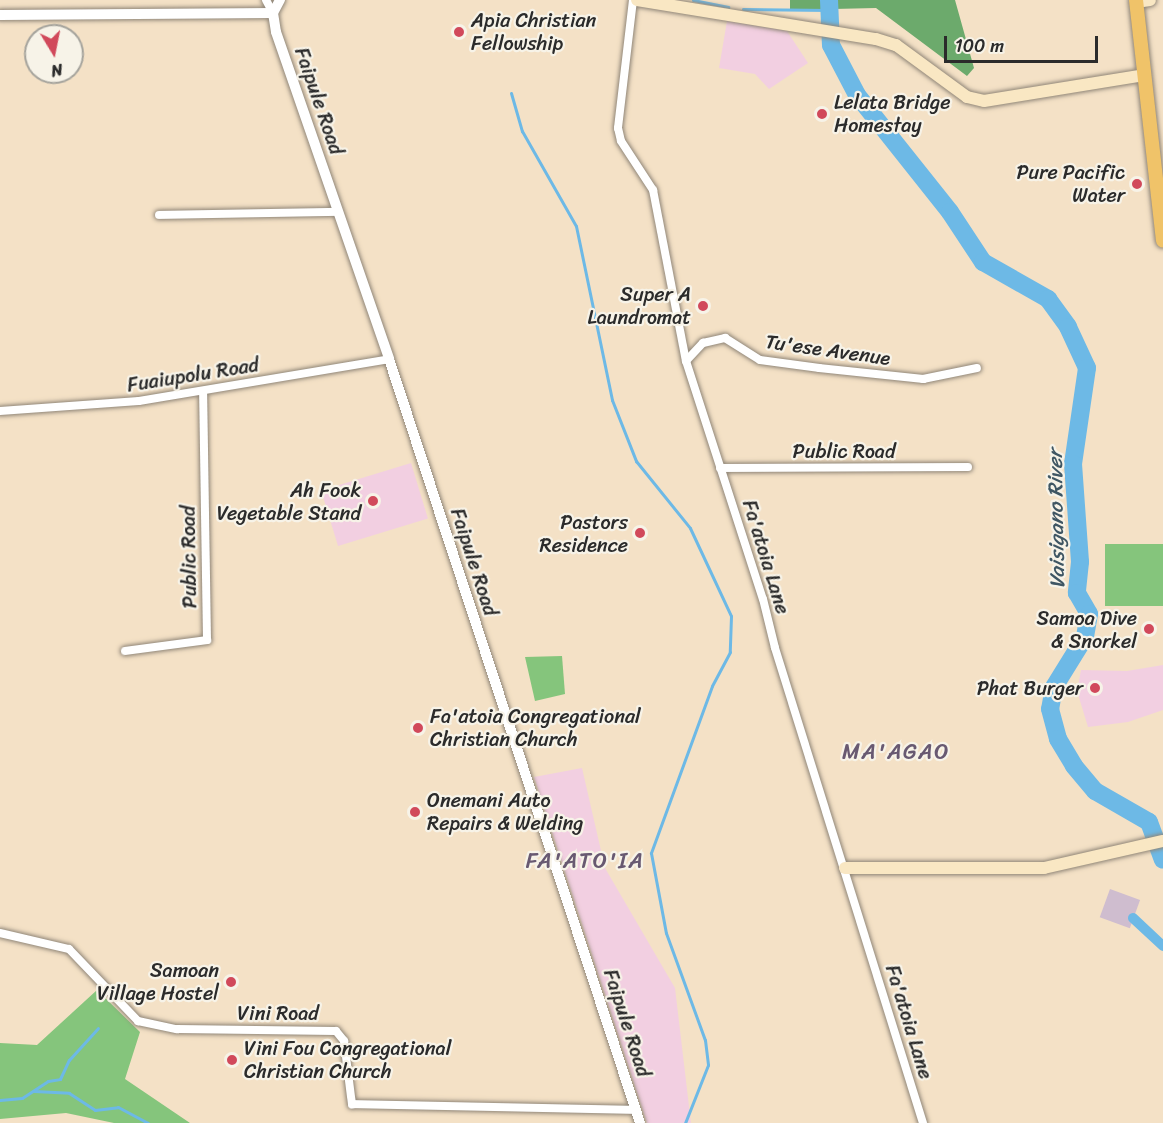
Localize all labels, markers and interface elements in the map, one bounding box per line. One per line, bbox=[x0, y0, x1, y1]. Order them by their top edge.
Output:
place label: Apia Christian Fellowship bbox=[471, 8, 595, 55]
north arrow bbox=[24, 24, 84, 84]
scale bar bbox=[947, 24, 1102, 62]
marker: Apia Christian Fellowship bbox=[452, 25, 466, 39]
text: 100 m bbox=[955, 30, 1004, 62]
street label: Faipule Road bbox=[289, 44, 349, 158]
text: N bbox=[49, 55, 65, 85]
place label: Lelata Bridge Homestay bbox=[834, 90, 950, 137]
marker: Lelata Bridge Homestay bbox=[815, 107, 829, 121]
place label: Pure Pacific Water bbox=[1016, 160, 1125, 207]
marker: Pure Pacific Water bbox=[1130, 177, 1144, 191]
place label: Super A Laundromat bbox=[587, 282, 691, 329]
marker: Super A Laundromat bbox=[696, 299, 710, 313]
street label: Tu'ese Avenue bbox=[764, 329, 892, 371]
street label: Fuaiupolu Road bbox=[125, 353, 261, 397]
street label: Public Road bbox=[792, 439, 896, 463]
water label: Vaisigano River bbox=[1042, 449, 1070, 589]
place label: Ah Fook Vegetable Stand bbox=[217, 478, 361, 525]
marker: Ah Fook Vegetable Stand bbox=[366, 494, 380, 508]
street label: Fa'atoia Lane bbox=[737, 497, 795, 617]
street label: Public Road bbox=[176, 505, 202, 609]
street label: Faipule Road bbox=[445, 505, 503, 619]
place label: Pastors Residence bbox=[540, 510, 628, 557]
marker: Pastors Residence bbox=[633, 526, 647, 540]
place label: Samoa Dive & Snorkel bbox=[1037, 606, 1137, 653]
marker: Samoa Dive & Snorkel bbox=[1142, 622, 1156, 636]
place label: Phat Burger bbox=[976, 676, 1083, 700]
marker: Phat Burger bbox=[1088, 681, 1102, 695]
place label: Fa'atoia Congregational Christian Church bbox=[430, 704, 641, 751]
marker: Fa'atoia Congregational Christian Church bbox=[411, 721, 425, 735]
district label: MA'AGAO bbox=[842, 739, 950, 765]
place label: Onemani Auto Repairs & Welding bbox=[427, 789, 583, 836]
marker: Onemani Auto Repairs & Welding bbox=[408, 805, 422, 819]
district label: FA'ATO'IA bbox=[526, 848, 644, 874]
place label: Samoan Village Hostel bbox=[97, 958, 219, 1005]
street label: Fa'atoia Lane bbox=[880, 962, 938, 1082]
street label: Faipule Road bbox=[598, 966, 656, 1080]
marker: Samoan Village Hostel bbox=[224, 975, 238, 989]
street label: Vini Road bbox=[237, 1001, 319, 1025]
place label: Vini Fou Congregational Christian Church bbox=[244, 1036, 453, 1083]
marker: Vini Fou Congregational Christian Church bbox=[225, 1053, 239, 1067]

